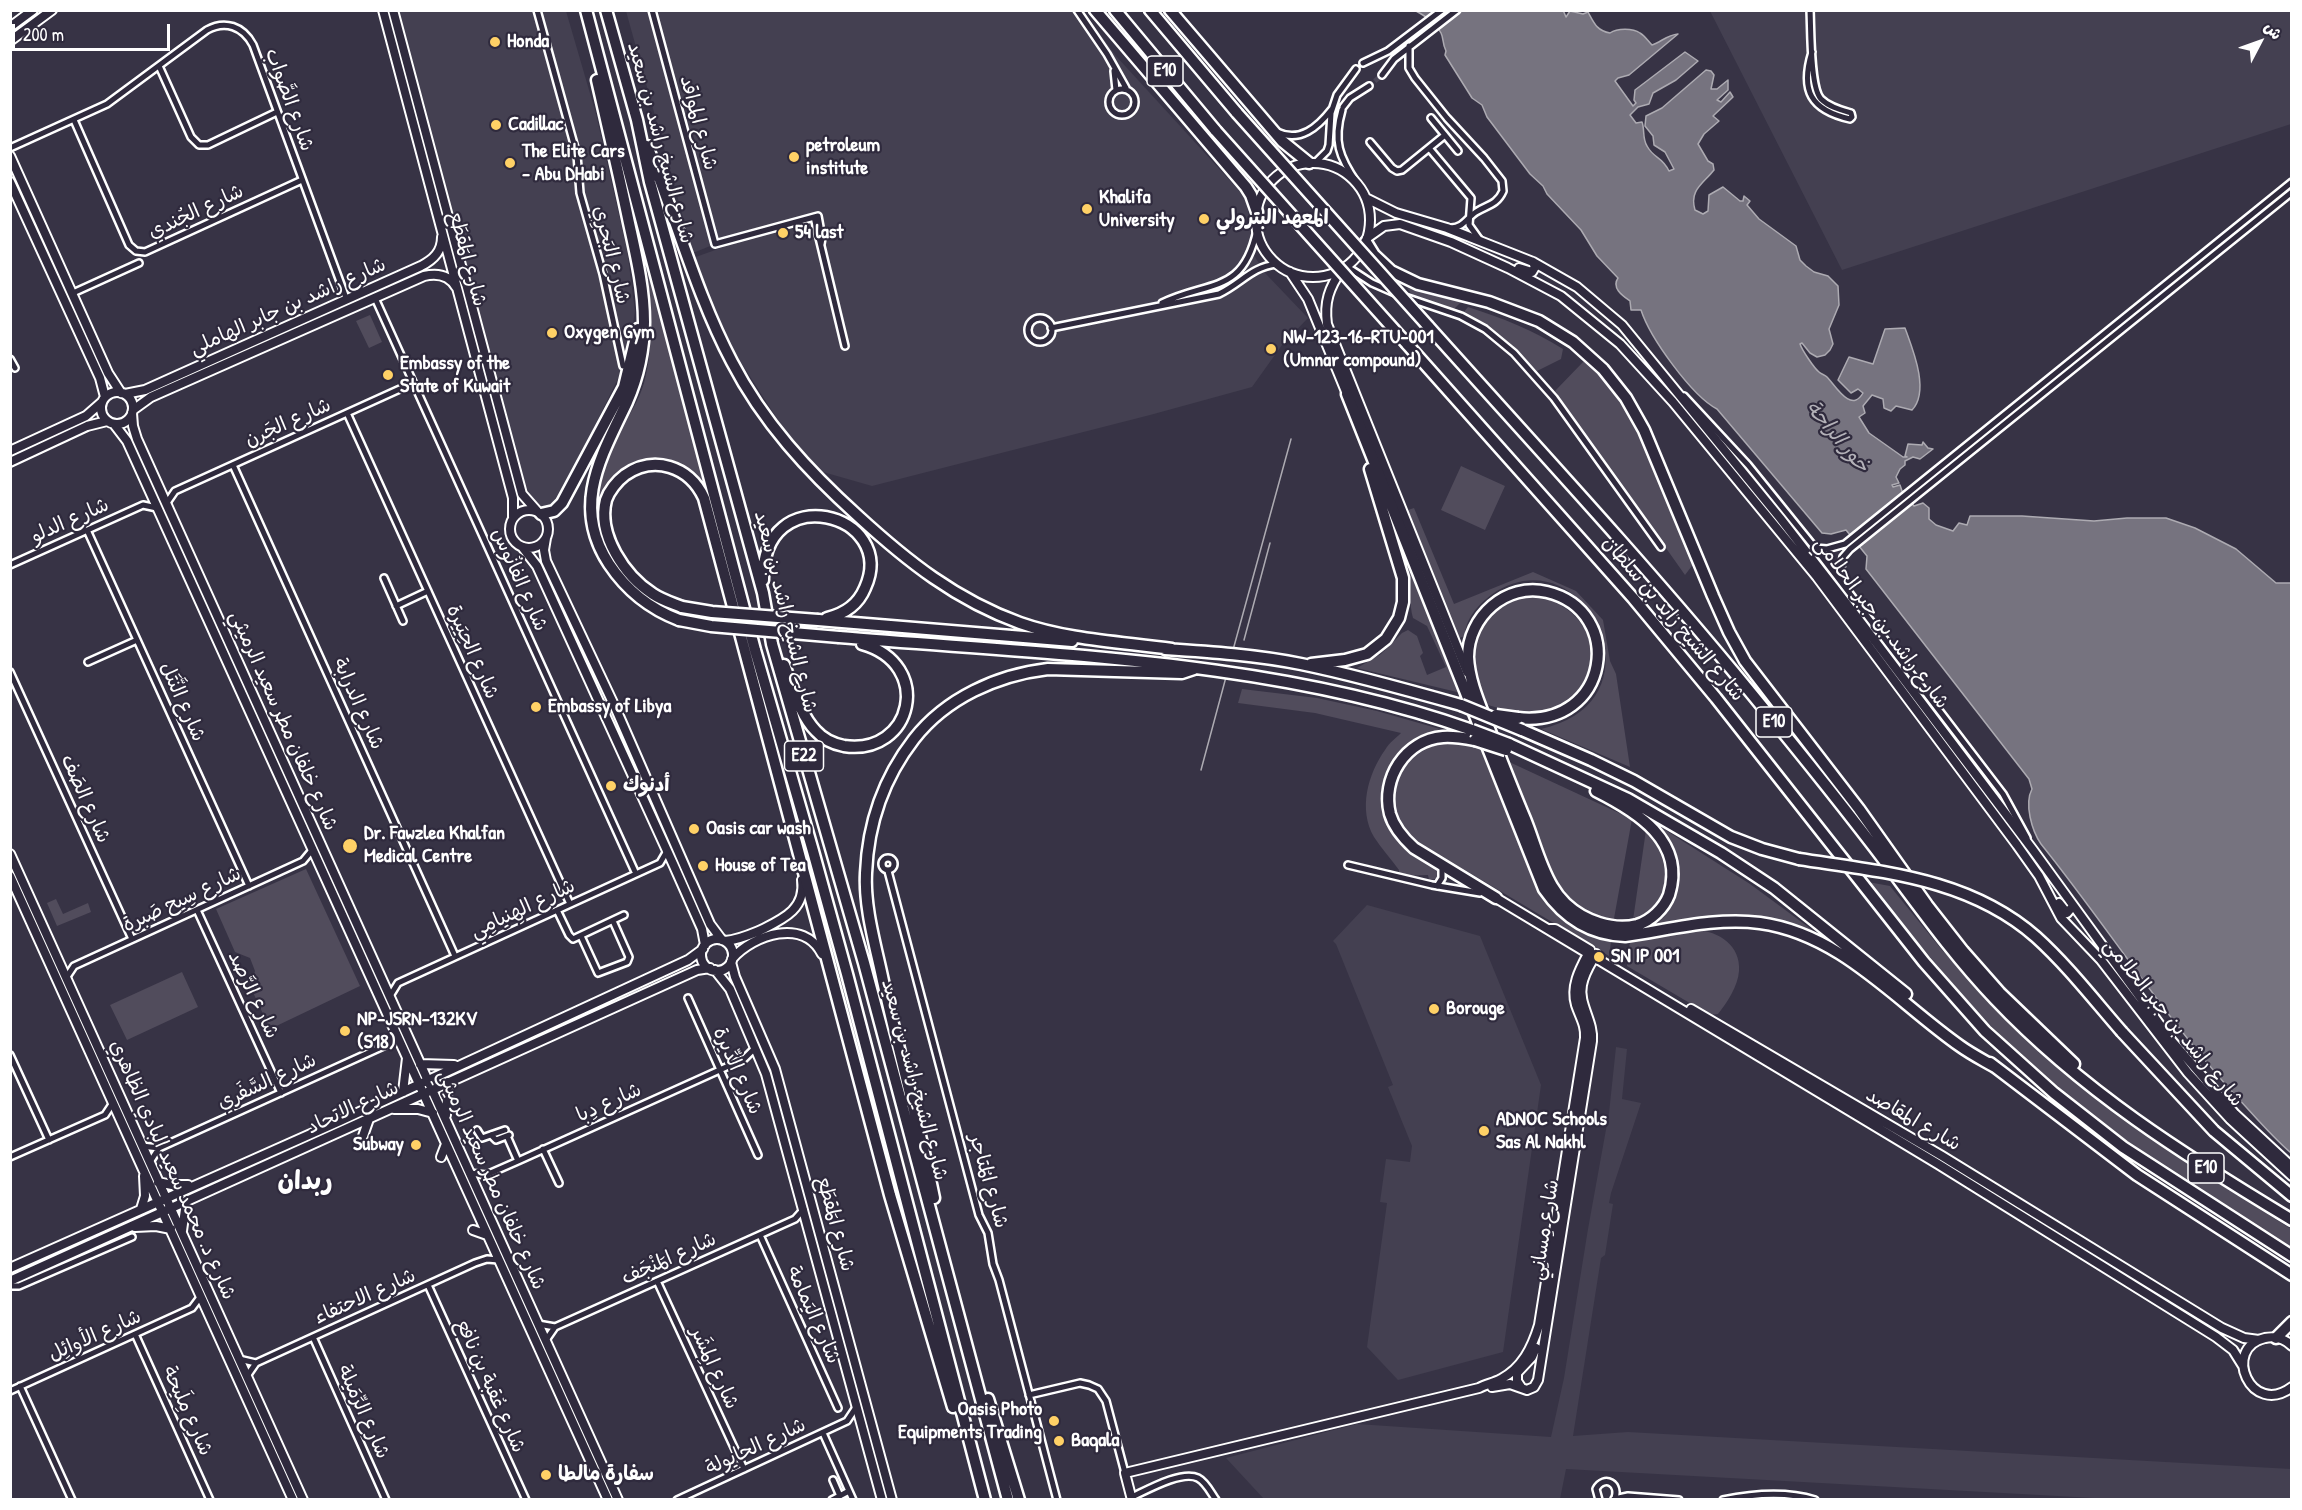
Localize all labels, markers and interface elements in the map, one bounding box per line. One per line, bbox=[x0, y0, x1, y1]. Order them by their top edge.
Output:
scale bar bbox=[15, 12, 172, 50]
north arrow bbox=[2230, 12, 2290, 72]
text: ش bbox=[2260, 16, 2288, 44]
text: 200 m bbox=[23, 22, 64, 47]
place label: Honda bbox=[507, 30, 549, 54]
marker: Honda bbox=[488, 35, 502, 49]
street label: شارع الشيخ راشد بن سعيد bbox=[622, 40, 698, 246]
street label: شارع الصَّواب bbox=[259, 45, 319, 155]
road number: E10 bbox=[1147, 56, 1183, 86]
street label: شارع المواقد bbox=[674, 73, 722, 173]
place label: Cadillac bbox=[508, 113, 563, 137]
marker: Cadillac bbox=[489, 118, 503, 132]
place label: petroleum institute bbox=[806, 134, 880, 181]
place label: The Elite Cars - Abu DHabi bbox=[522, 140, 625, 187]
marker: petroleum institute bbox=[787, 150, 801, 164]
marker: The Elite Cars - Abu DHabi bbox=[503, 156, 517, 170]
street label: شارع الجُندي bbox=[144, 179, 248, 245]
place label: Khalifa University bbox=[1099, 186, 1175, 233]
marker: Khalifa University bbox=[1080, 202, 1094, 216]
street label: شارع البَحرِي bbox=[587, 203, 635, 307]
place label: المعهد البترولي bbox=[1216, 207, 1329, 231]
street label: شارع المَقطَع bbox=[443, 209, 491, 309]
marker: المعهد البترولي bbox=[1197, 212, 1211, 226]
place label: 54 last bbox=[795, 221, 843, 245]
marker: 54 last bbox=[776, 226, 790, 240]
street label: شارع راشد بن جابر الهاملي bbox=[186, 253, 390, 361]
place label: Oxygen Gym bbox=[564, 321, 655, 345]
marker: Oxygen Gym bbox=[545, 326, 559, 340]
place label: NW-123-16-RTU-001 (Umnar compound) bbox=[1283, 326, 1434, 373]
marker: NW-123-16-RTU-001 (Umnar compound) bbox=[1264, 342, 1278, 356]
place label: Embassy of the State of Kuwait bbox=[400, 352, 510, 399]
marker: Embassy of the State of Kuwait bbox=[381, 368, 395, 382]
street label: شارع الجَرن bbox=[241, 393, 335, 453]
water label: خور الراحة bbox=[1800, 396, 1874, 478]
street label: شارع الدلو bbox=[27, 493, 113, 549]
street label: شارع الشيخ راشد بن سعيد bbox=[748, 509, 822, 715]
street label: شارع الفانُوس bbox=[486, 525, 552, 635]
street label: شارع الشيخ زايد بن سلطان bbox=[1597, 531, 1749, 707]
street label: شارع راشد بن جبر الحلامي bbox=[1808, 532, 1954, 714]
street label: شارع الحِيَيرة bbox=[441, 601, 503, 703]
street label: شارع خلفان مطر سعيد الرميثي bbox=[224, 607, 342, 835]
street label: شارع الدرابة bbox=[327, 655, 389, 753]
street label: شارع النَّتَل bbox=[154, 659, 210, 745]
place label: Embassy of Libya bbox=[548, 695, 671, 719]
marker: Embassy of Libya bbox=[529, 700, 543, 714]
road number: E10 bbox=[1756, 707, 1792, 737]
road number: E22 bbox=[784, 741, 824, 771]
street label: شارع الصَف bbox=[55, 751, 115, 847]
place label: أدنوك bbox=[623, 774, 669, 798]
marker: أدنوك bbox=[604, 779, 618, 793]
place label: Oasis car wash bbox=[706, 817, 811, 841]
place label: Dr. Fawzlea Khalfan Medical Centre bbox=[364, 822, 505, 869]
marker: Oasis car wash bbox=[687, 822, 701, 836]
marker: Dr. Fawzlea Khalfan Medical Centre bbox=[341, 837, 359, 855]
place label: House of Tea bbox=[715, 854, 806, 878]
marker: House of Tea bbox=[696, 859, 710, 873]
street label: شارع سِيح صَبرة bbox=[119, 862, 245, 938]
street label: شارع الهِنيامِي bbox=[467, 874, 579, 944]
street label: شارع راشد بن جبر الحلامي bbox=[2098, 934, 2248, 1112]
place label: SN IP 001 bbox=[1611, 945, 1680, 969]
street label: شارع الرَّصد bbox=[222, 947, 284, 1043]
marker: SN IP 001 bbox=[1592, 950, 1606, 964]
street label: شارع الشيخ راشد بن سعيد bbox=[876, 977, 952, 1183]
place label: Borouge bbox=[1446, 997, 1505, 1021]
marker: Borouge bbox=[1427, 1002, 1441, 1016]
place label: NP-JSRN-132KV (S18) bbox=[357, 1008, 477, 1055]
marker: NP-JSRN-132KV (S18) bbox=[338, 1024, 352, 1038]
street label: شارع الدِّيرة bbox=[707, 1024, 767, 1118]
street label: شارع د. محمد سعيد البادي الظاهري bbox=[104, 1036, 240, 1304]
street label: شارع السَّفَري bbox=[214, 1049, 320, 1115]
street label: شارع خلفان مطر سعيد الرميثي bbox=[432, 1066, 550, 1294]
street label: شارع الاتحاد bbox=[303, 1076, 403, 1140]
street label: شارع دِبا bbox=[573, 1078, 645, 1128]
street label: شارع المقاصد bbox=[1861, 1083, 1965, 1157]
place label: ADNOC Schools Sas Al Nakhl bbox=[1496, 1108, 1607, 1155]
marker: ADNOC Schools Sas Al Nakhl bbox=[1477, 1124, 1491, 1138]
street label: شارع المُتاجر bbox=[963, 1131, 1013, 1231]
place label: Subway bbox=[353, 1133, 404, 1157]
marker: Subway bbox=[409, 1138, 423, 1152]
road number: E10 bbox=[2188, 1153, 2224, 1183]
district label: ربدان bbox=[277, 1166, 333, 1198]
street label: شارع المَقطَع bbox=[811, 1174, 859, 1274]
street label: شارع مِسانِي bbox=[1525, 1178, 1565, 1282]
street label: شارع المَنْجَف bbox=[618, 1227, 720, 1291]
street label: شارع اليَمامة bbox=[781, 1262, 845, 1368]
street label: شارع الاحتفاء bbox=[310, 1264, 420, 1330]
street label: شارع الأوائِل bbox=[45, 1305, 145, 1367]
street label: شارع عُقبة بن نافع bbox=[450, 1315, 530, 1457]
street label: شارع المِشَر bbox=[684, 1323, 744, 1413]
street label: شارع الرِّمَيلة bbox=[332, 1361, 394, 1463]
street label: شارع مِلَيحة bbox=[157, 1362, 217, 1460]
place label: Oasis Photo Equipments Trading bbox=[898, 1398, 1042, 1445]
street label: شارع الحايولة bbox=[702, 1413, 810, 1481]
marker: Oasis Photo Equipments Trading bbox=[1047, 1414, 1061, 1428]
place label: Baqala bbox=[1071, 1429, 1119, 1453]
marker: Baqala bbox=[1052, 1434, 1066, 1448]
place label: سفارة مالطا bbox=[558, 1463, 654, 1487]
marker: سفارة مالطا bbox=[539, 1468, 553, 1482]

